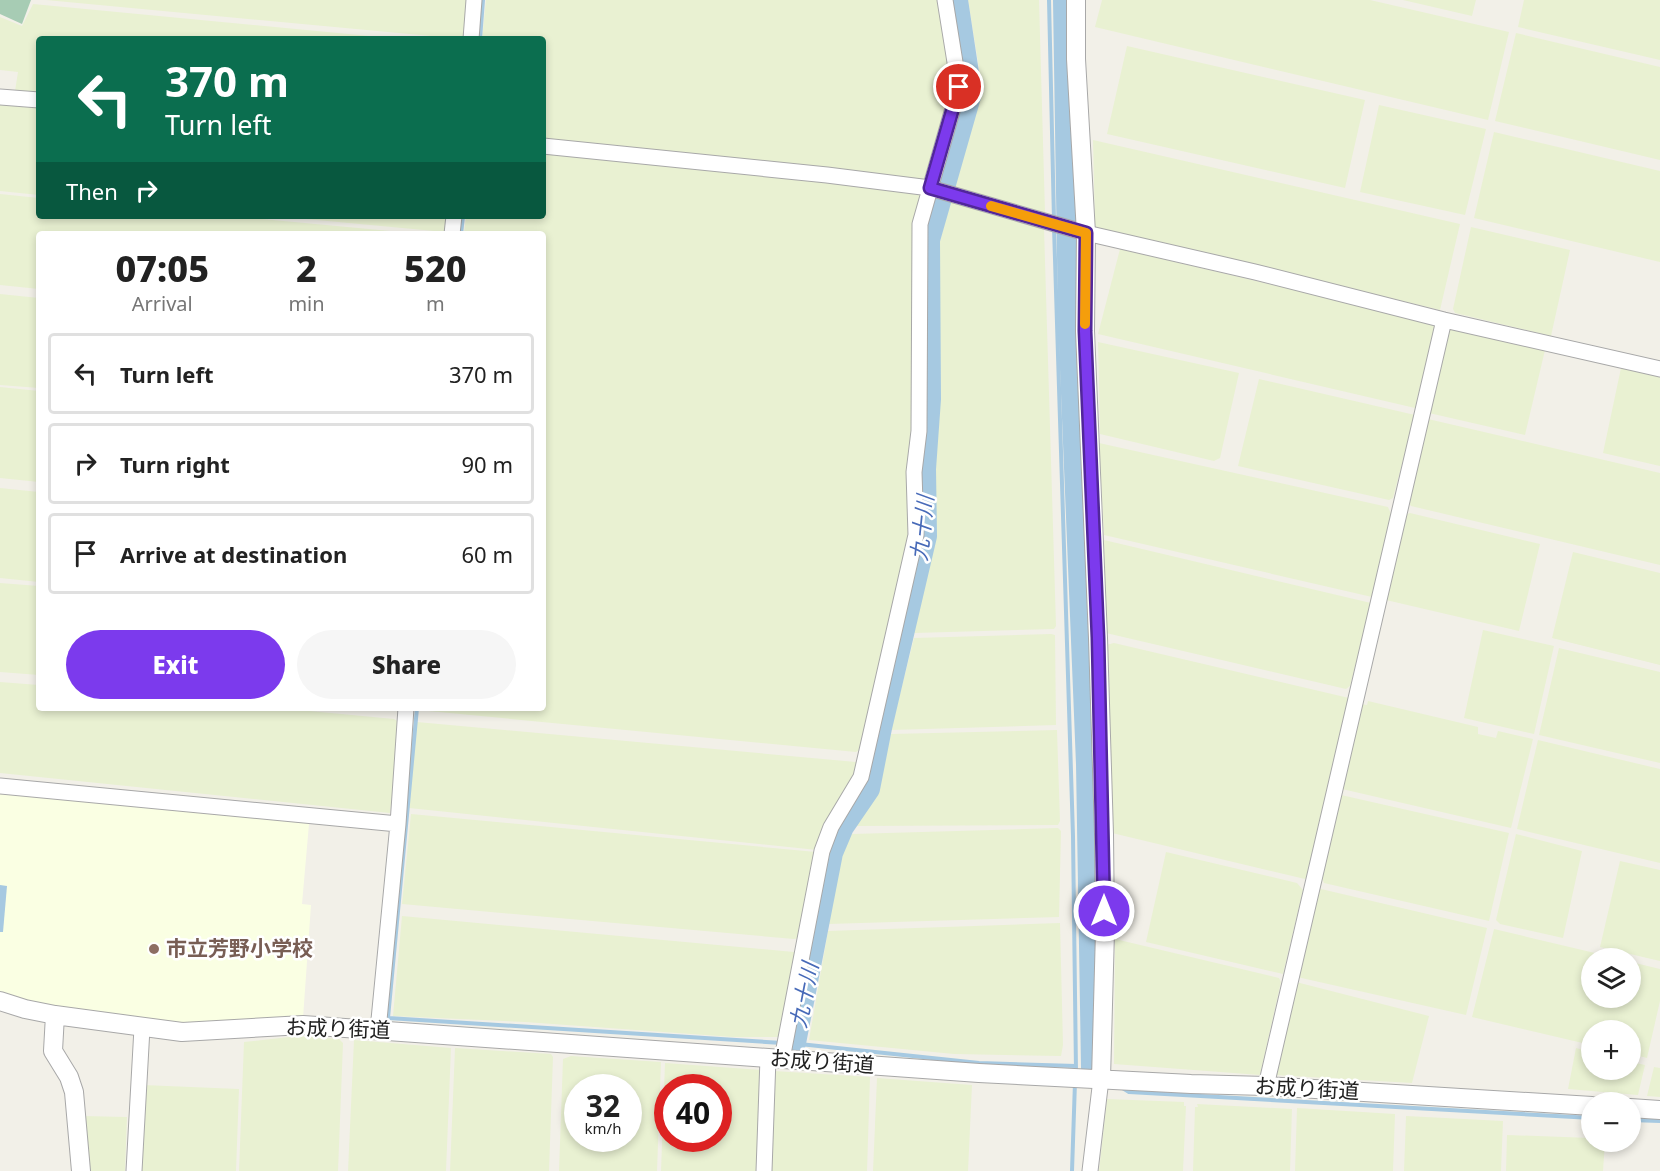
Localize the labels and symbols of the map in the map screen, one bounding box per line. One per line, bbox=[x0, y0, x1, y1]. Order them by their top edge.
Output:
pin bbox=[933, 61, 984, 112]
water label: 九十川 bbox=[903, 492, 940, 562]
position arrow bbox=[1072, 879, 1136, 943]
place label: 市立芳野小学校 bbox=[166, 934, 313, 962]
marker: 市立芳野小学校 bbox=[147, 942, 161, 956]
water label: 九十川 bbox=[782, 958, 824, 1030]
street label: お成り街道 bbox=[285, 1012, 391, 1044]
street label: お成り街道 bbox=[769, 1043, 875, 1079]
street label: お成り街道 bbox=[1254, 1071, 1360, 1105]
speed limit sign: 40 bbox=[654, 1074, 732, 1152]

